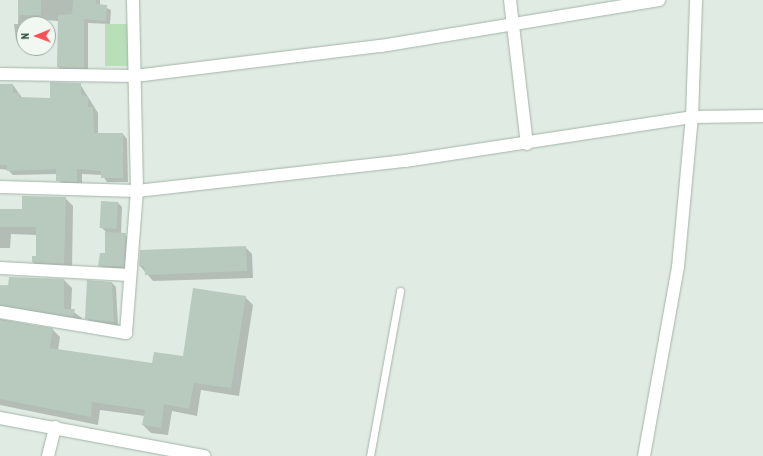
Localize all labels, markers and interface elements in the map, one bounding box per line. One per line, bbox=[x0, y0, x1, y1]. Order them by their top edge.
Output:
north arrow bbox=[16, 16, 56, 56]
text: N bbox=[18, 33, 32, 39]

